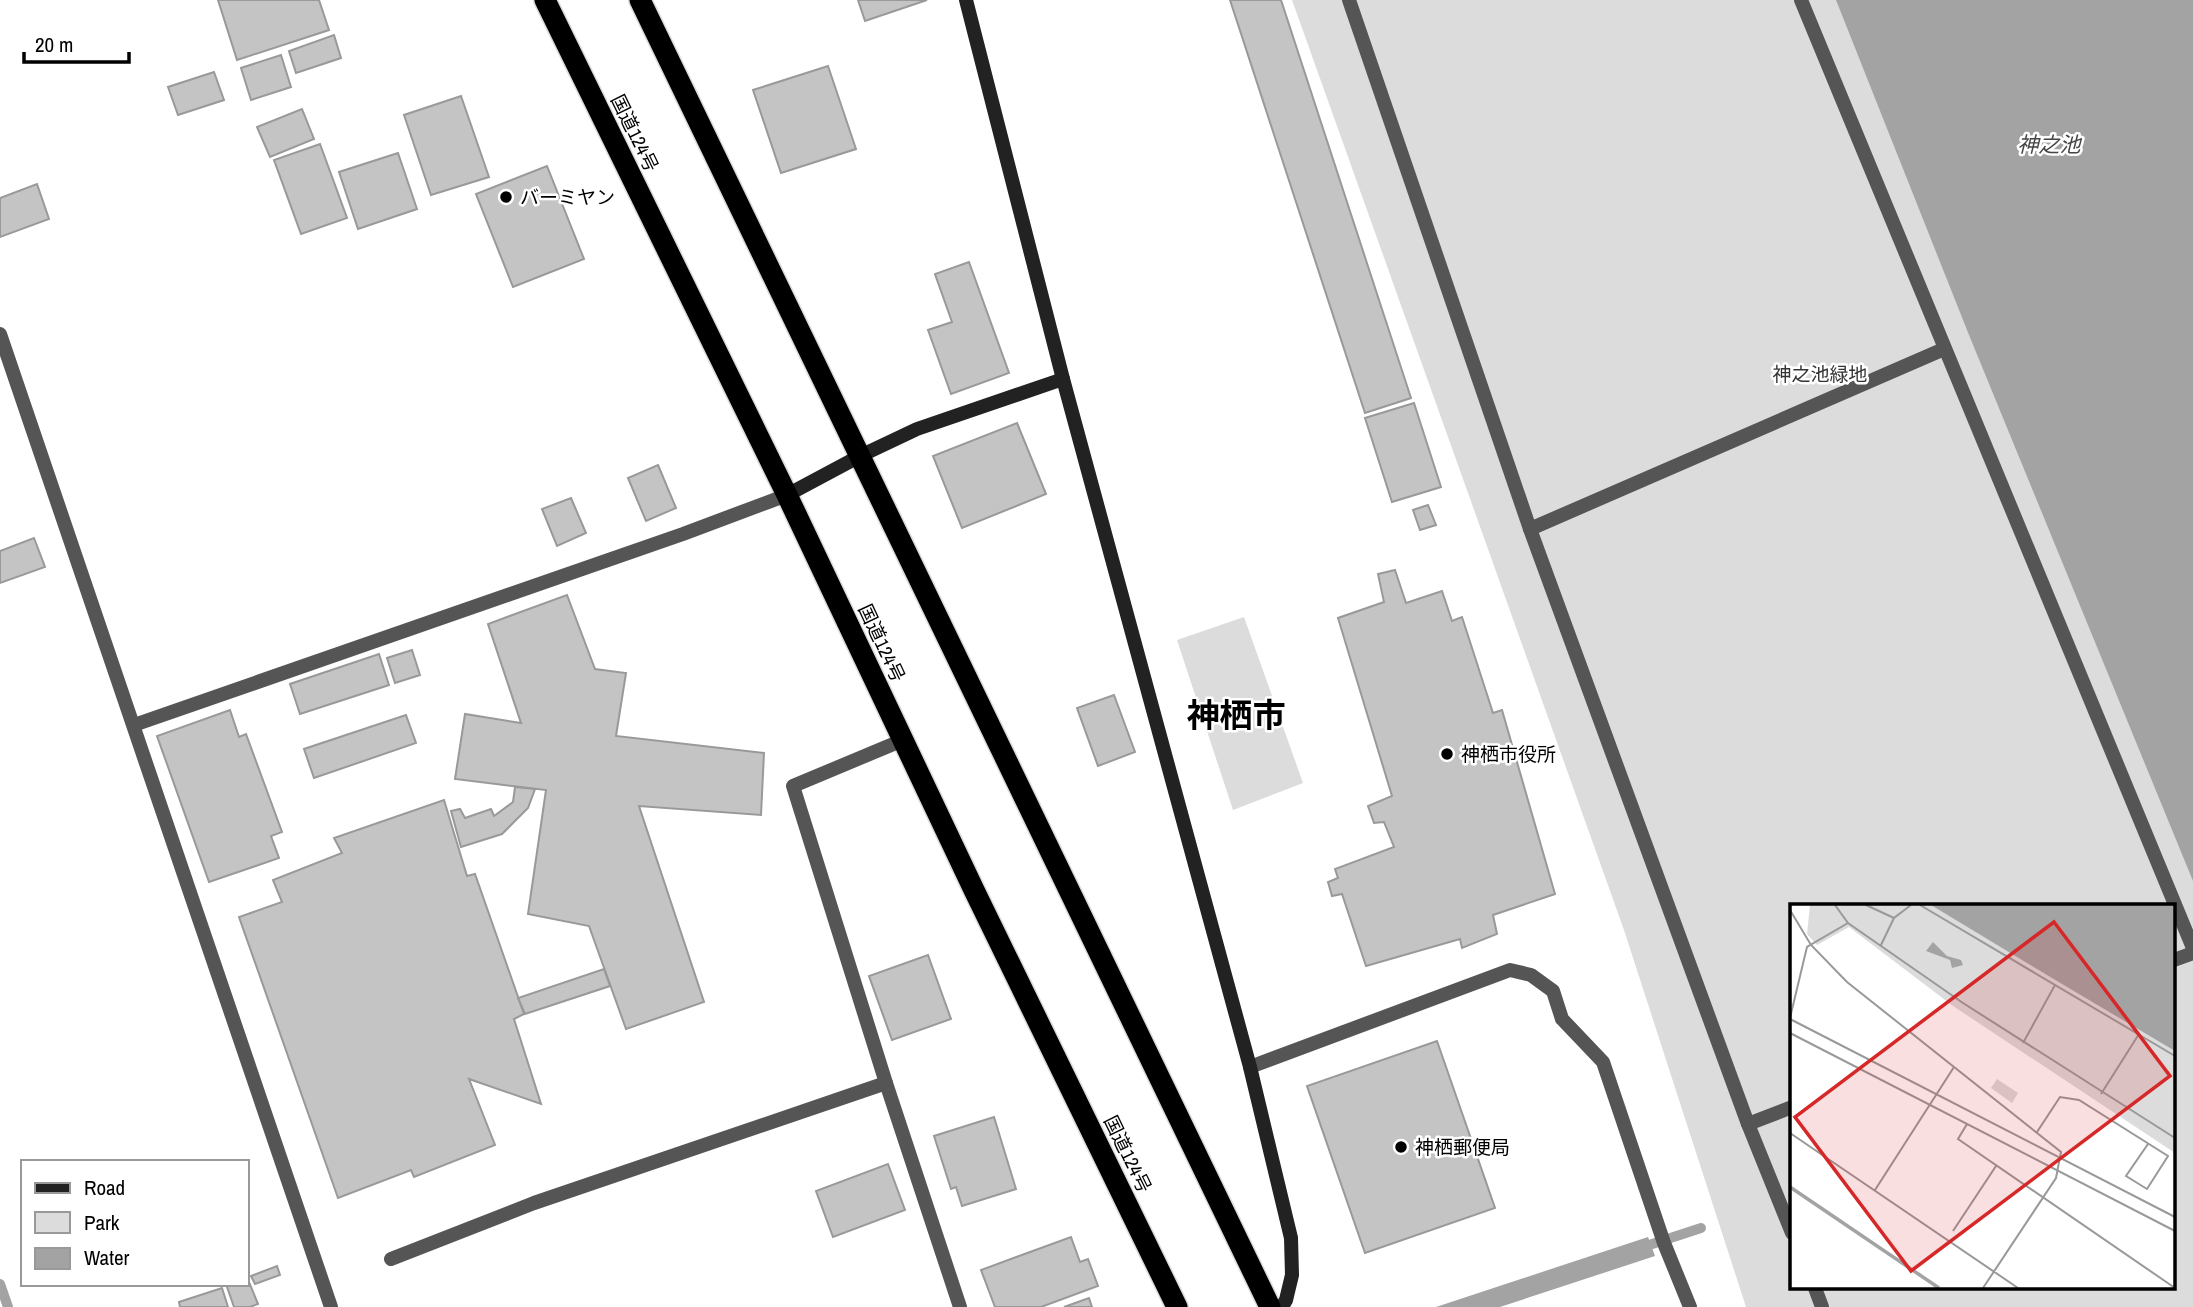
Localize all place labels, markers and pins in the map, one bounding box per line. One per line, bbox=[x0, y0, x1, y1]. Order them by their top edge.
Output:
place label: バーミヤン bbox=[520, 184, 615, 210]
marker: バーミヤン bbox=[498, 189, 514, 205]
place label: 神栖市役所 bbox=[1461, 741, 1556, 767]
marker: 神栖市役所 bbox=[1439, 746, 1455, 762]
place label: 神栖郵便局 bbox=[1415, 1134, 1510, 1160]
marker: 神栖郵便局 bbox=[1393, 1139, 1409, 1155]

